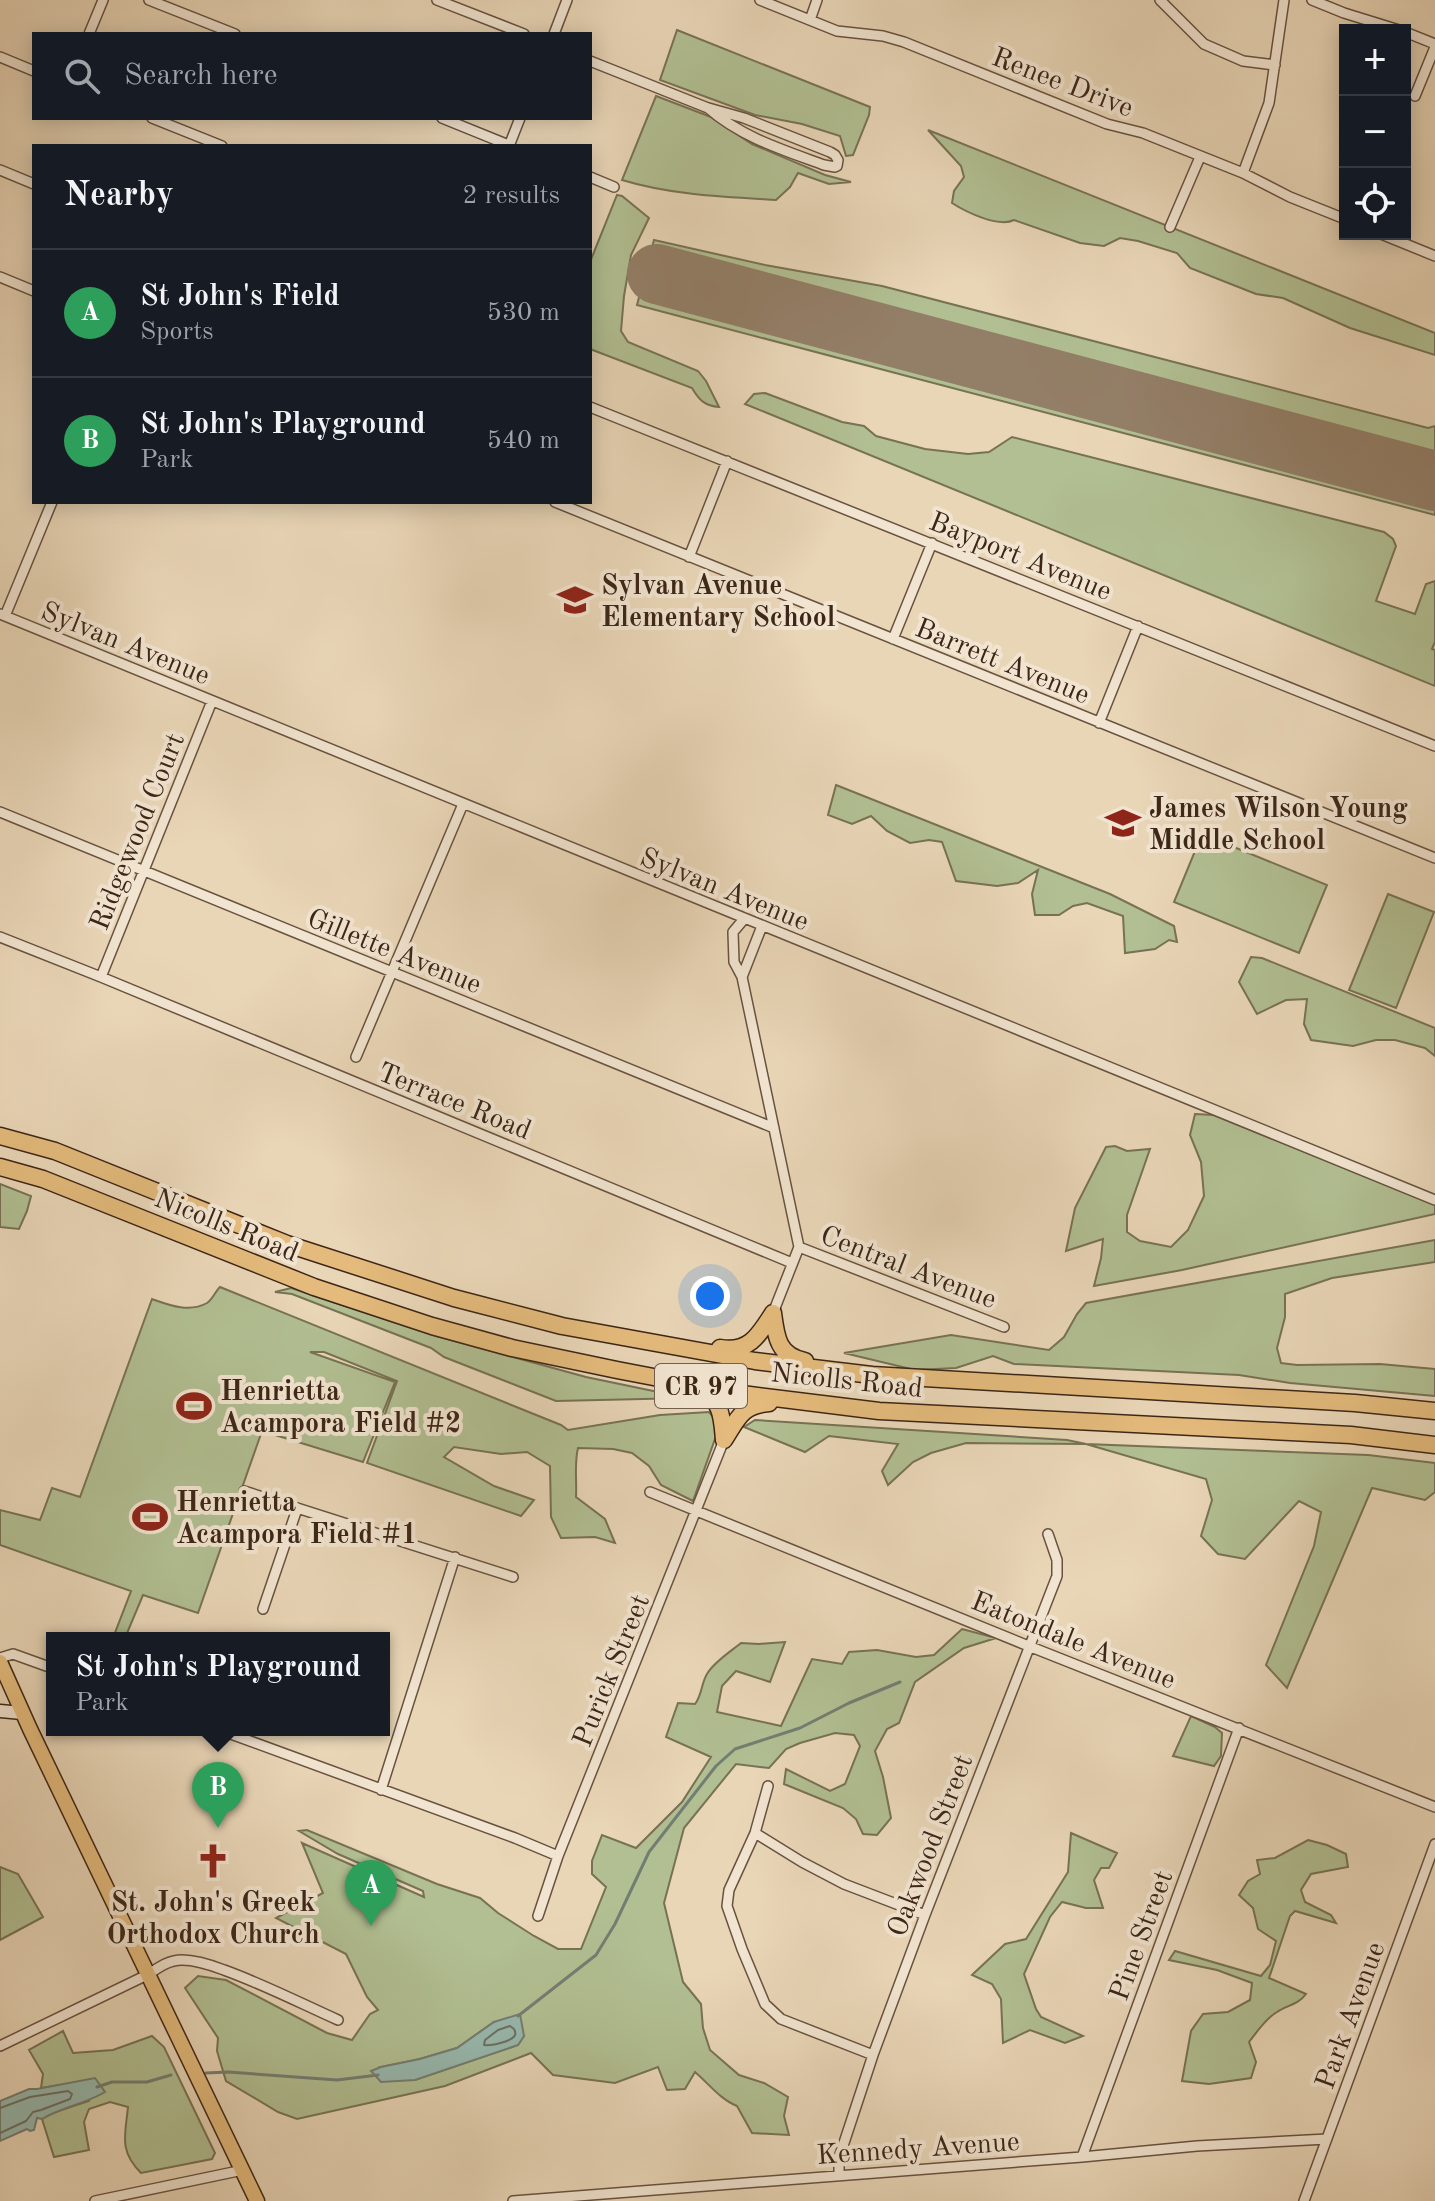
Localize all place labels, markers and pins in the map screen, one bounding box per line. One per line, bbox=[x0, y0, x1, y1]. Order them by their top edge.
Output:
place label: Sylvan Avenue Elementary School bbox=[601, 573, 836, 633]
school or university icon: Sylvan Avenue Elementary School bbox=[556, 581, 594, 619]
place label: James Wilson Young Middle School bbox=[1149, 796, 1408, 856]
school or university icon: James Wilson Young Middle School bbox=[1104, 804, 1142, 842]
place label: Henrietta Acampora Field #2 bbox=[220, 1379, 461, 1439]
sports icon: Henrietta Acampora Field #2 bbox=[175, 1387, 213, 1425]
place label: Henrietta Acampora Field #1 bbox=[176, 1490, 417, 1550]
sports icon: Henrietta Acampora Field #1 bbox=[131, 1498, 169, 1536]
pin: B bbox=[192, 1762, 244, 1828]
church icon: St. John's Greek Orthodox Church bbox=[194, 1842, 232, 1880]
pin: A bbox=[345, 1860, 397, 1926]
place label: St. John's Greek Orthodox Church bbox=[106, 1890, 320, 1950]

